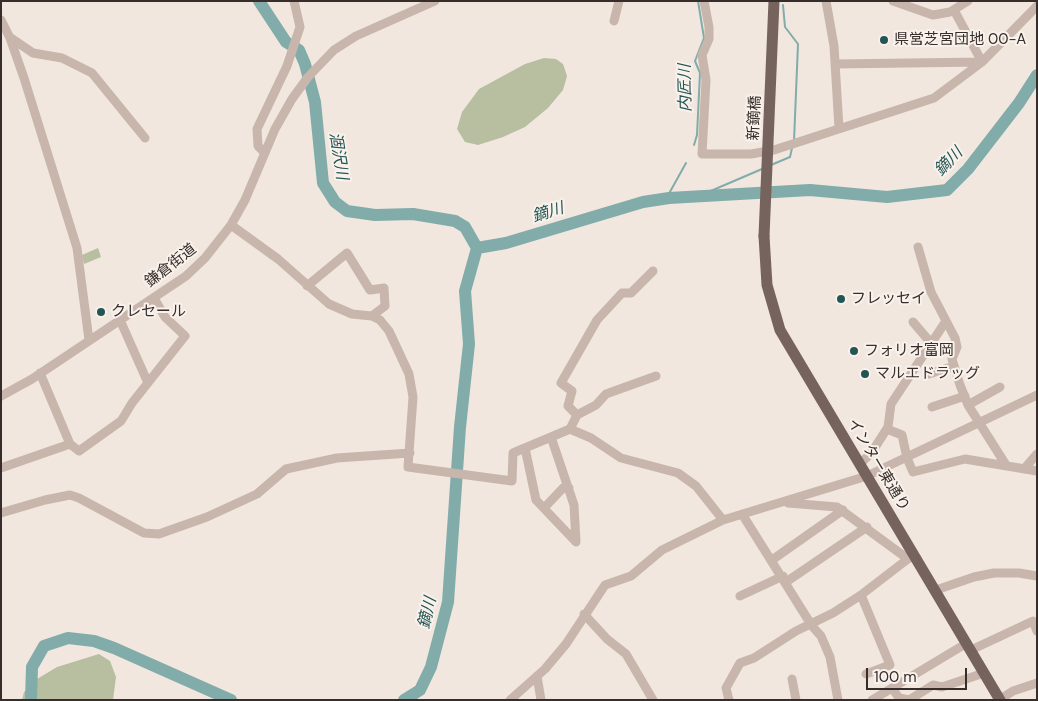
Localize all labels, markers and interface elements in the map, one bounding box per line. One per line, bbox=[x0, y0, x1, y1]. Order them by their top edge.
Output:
place label: 県営芝宮団地 00-A bbox=[894, 31, 1026, 49]
marker: 県営芝宮団地 00-A bbox=[878, 34, 890, 46]
water label: 内匠川 bbox=[676, 64, 696, 112]
street label: 新鏑橋 bbox=[745, 95, 765, 141]
water label: 涸沢川 bbox=[325, 131, 351, 181]
water label: 鏑川 bbox=[931, 144, 967, 180]
water label: 鏑川 bbox=[530, 199, 566, 227]
street label: 鎌倉街道 bbox=[142, 240, 200, 292]
place label: フレッセイ bbox=[851, 290, 926, 308]
marker: フレッセイ bbox=[835, 293, 847, 305]
place label: クレセール bbox=[111, 303, 186, 321]
marker: クレセール bbox=[95, 306, 107, 318]
place label: フォリオ富岡 bbox=[864, 342, 954, 360]
marker: フォリオ富岡 bbox=[848, 345, 860, 357]
place label: マルエドラッグ bbox=[875, 365, 980, 383]
marker: マルエドラッグ bbox=[859, 368, 871, 380]
street label: インター東通り bbox=[843, 415, 913, 515]
water label: 鏑川 bbox=[415, 595, 441, 631]
scale bar bbox=[868, 658, 969, 690]
text: 100 m bbox=[874, 667, 917, 687]

